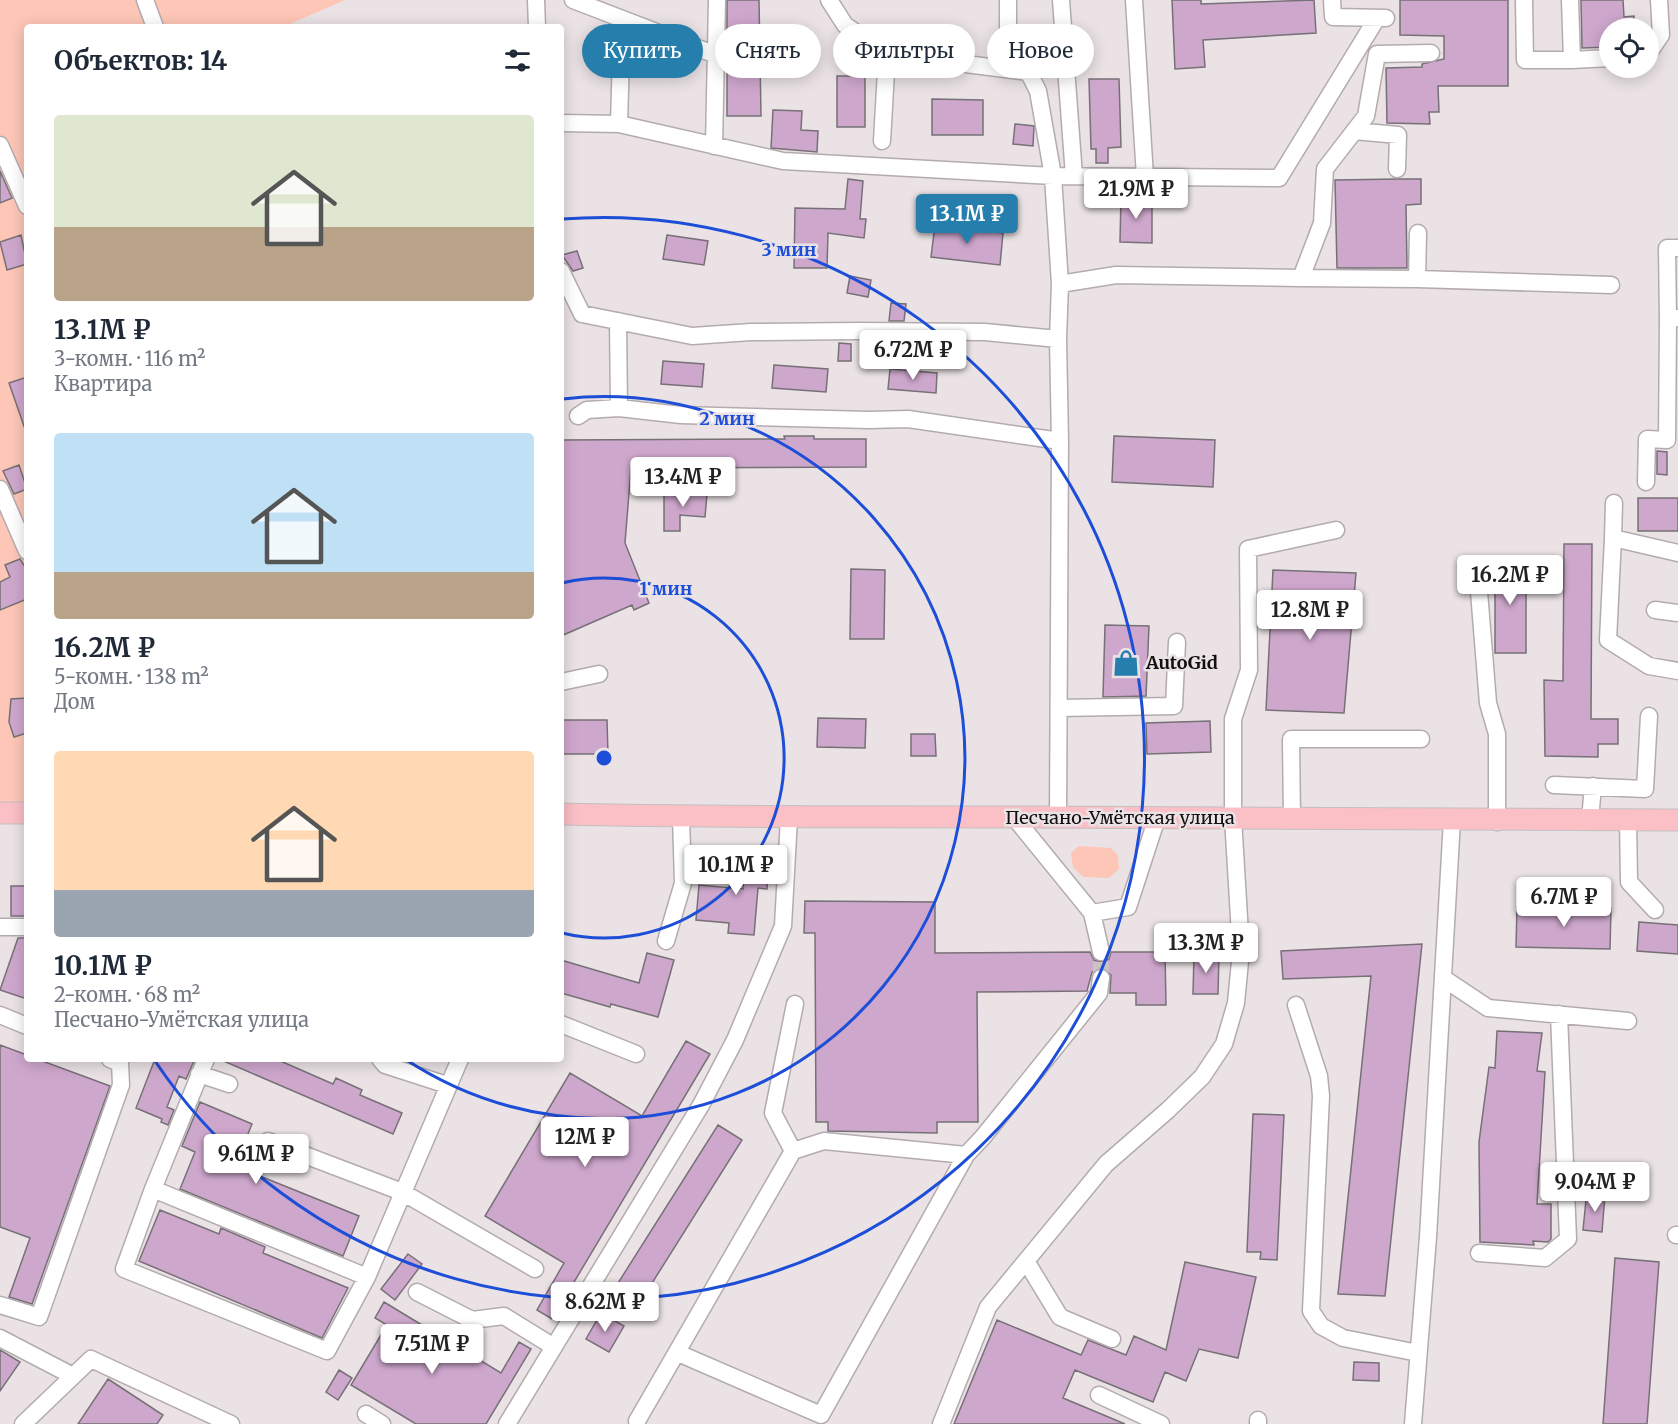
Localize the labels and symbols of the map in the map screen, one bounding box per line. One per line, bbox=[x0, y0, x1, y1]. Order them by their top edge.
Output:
pin: 21.9M ₽ bbox=[1081, 169, 1191, 220]
pin: 13.1M ₽ bbox=[912, 194, 1022, 245]
text: 3 мин bbox=[762, 238, 817, 261]
pin: 6.72M ₽ bbox=[858, 330, 968, 381]
text: 2 мин bbox=[699, 407, 755, 430]
pin: 13.4M ₽ bbox=[628, 457, 738, 508]
pin: 16.2M ₽ bbox=[1455, 555, 1565, 606]
text: 1 мин bbox=[639, 577, 693, 600]
pin: 12.8M ₽ bbox=[1255, 590, 1365, 641]
shop icon: AutoGid bbox=[1111, 648, 1141, 678]
place label: AutoGid bbox=[1145, 651, 1218, 674]
centre of rings bbox=[594, 748, 614, 768]
street label: Песчано-Умётская улица bbox=[1005, 806, 1235, 829]
pin: 10.1M ₽ bbox=[681, 845, 791, 896]
pin: 6.7M ₽ bbox=[1515, 877, 1613, 928]
pin: 13.3M ₽ bbox=[1151, 923, 1261, 974]
pin: 12M ₽ bbox=[543, 1117, 627, 1168]
pin: 9.61M ₽ bbox=[201, 1134, 311, 1185]
pin: 9.04M ₽ bbox=[1540, 1162, 1650, 1213]
pin: 8.62M ₽ bbox=[550, 1282, 660, 1333]
pin: 7.51M ₽ bbox=[377, 1324, 487, 1375]

